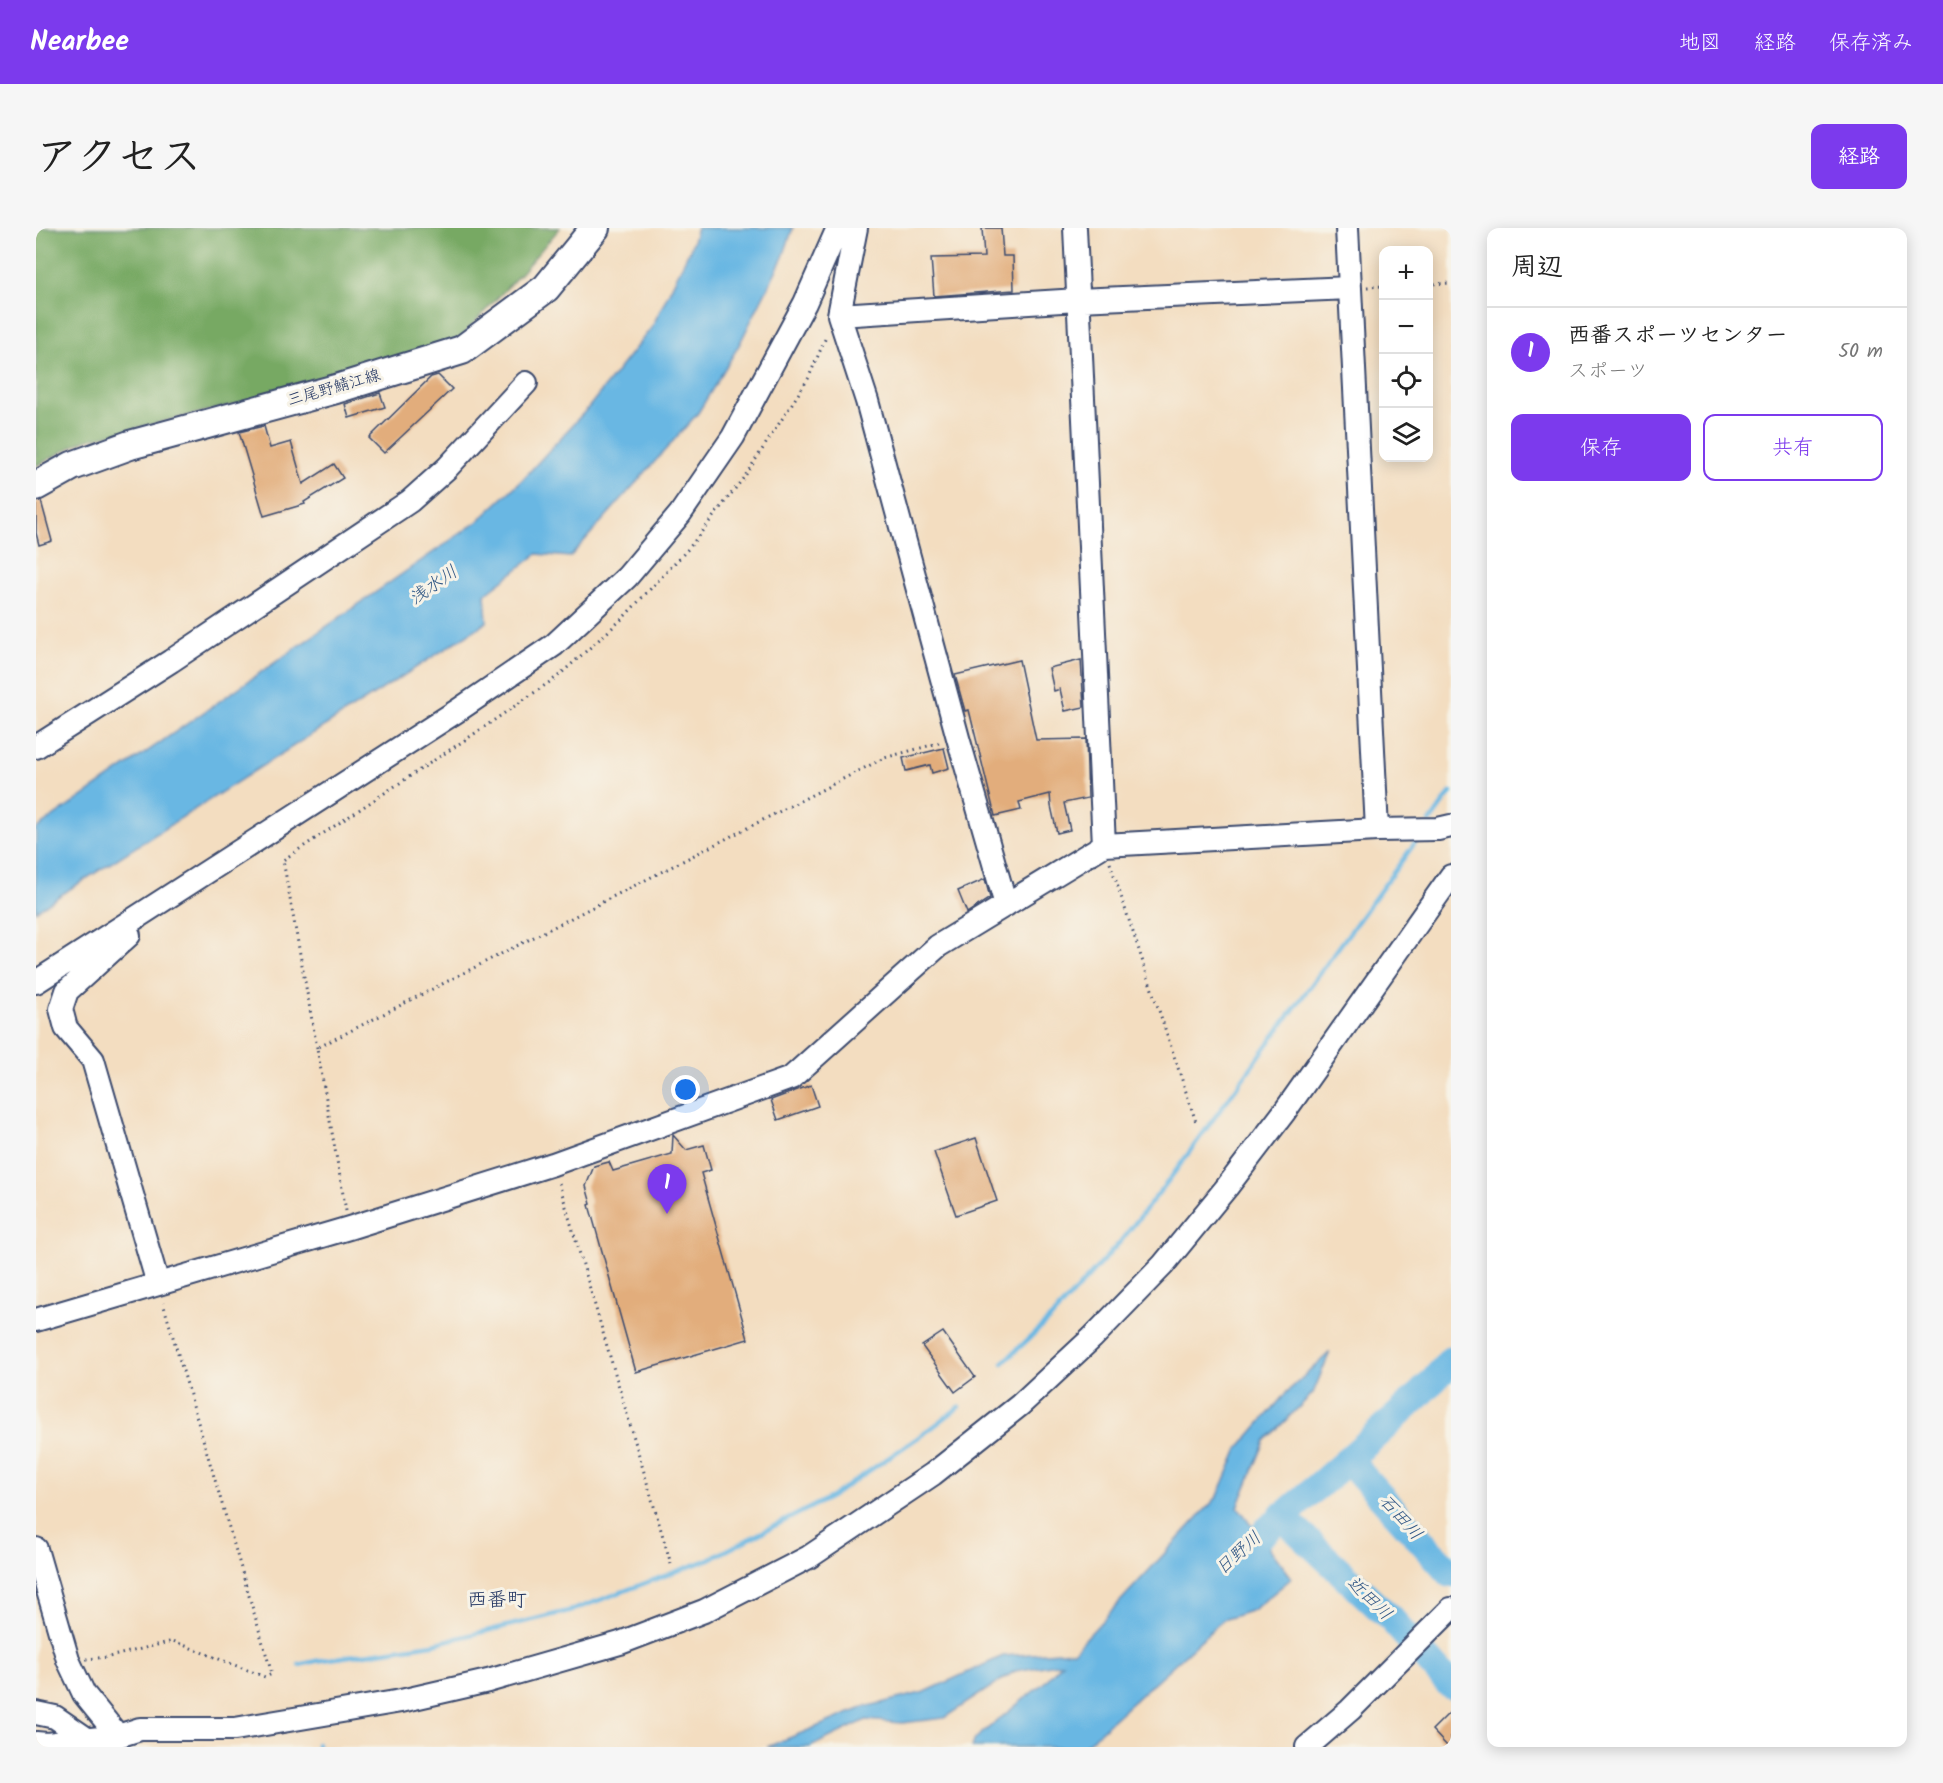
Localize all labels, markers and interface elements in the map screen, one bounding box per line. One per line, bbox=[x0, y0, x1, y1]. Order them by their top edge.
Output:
text: Nearbee bbox=[30, 20, 129, 65]
text: 地図 bbox=[1679, 27, 1721, 60]
text: 経路 bbox=[1754, 27, 1796, 60]
text: 保存済み bbox=[1829, 27, 1913, 60]
button: 経路 bbox=[1811, 124, 1907, 189]
text: アクセス bbox=[36, 125, 201, 192]
map controls bbox=[1379, 246, 1433, 462]
button: + bbox=[1379, 246, 1433, 300]
text: 周辺 bbox=[1511, 247, 1563, 289]
button: − bbox=[1379, 300, 1433, 354]
text: 西番スポーツセンター bbox=[1568, 319, 1788, 354]
text: 1 bbox=[1527, 336, 1534, 368]
text: 50 m bbox=[1838, 336, 1883, 368]
button: locate bbox=[1379, 354, 1433, 408]
text: スポーツ bbox=[1568, 356, 1648, 388]
street label: 三尾野鯖江線 bbox=[284, 363, 384, 413]
button: layers bbox=[1379, 408, 1433, 462]
button: 保存 bbox=[1511, 414, 1691, 481]
button: 共有 bbox=[1703, 414, 1883, 481]
water label: 浅水川 bbox=[404, 559, 464, 613]
your location bbox=[671, 1075, 700, 1104]
pin: 1 bbox=[648, 1164, 686, 1214]
water label: 石田川 bbox=[1371, 1488, 1429, 1548]
water label: 日野川 bbox=[1209, 1525, 1269, 1583]
water label: 近田川 bbox=[1340, 1570, 1398, 1628]
district label: 西番町 bbox=[467, 1585, 527, 1617]

